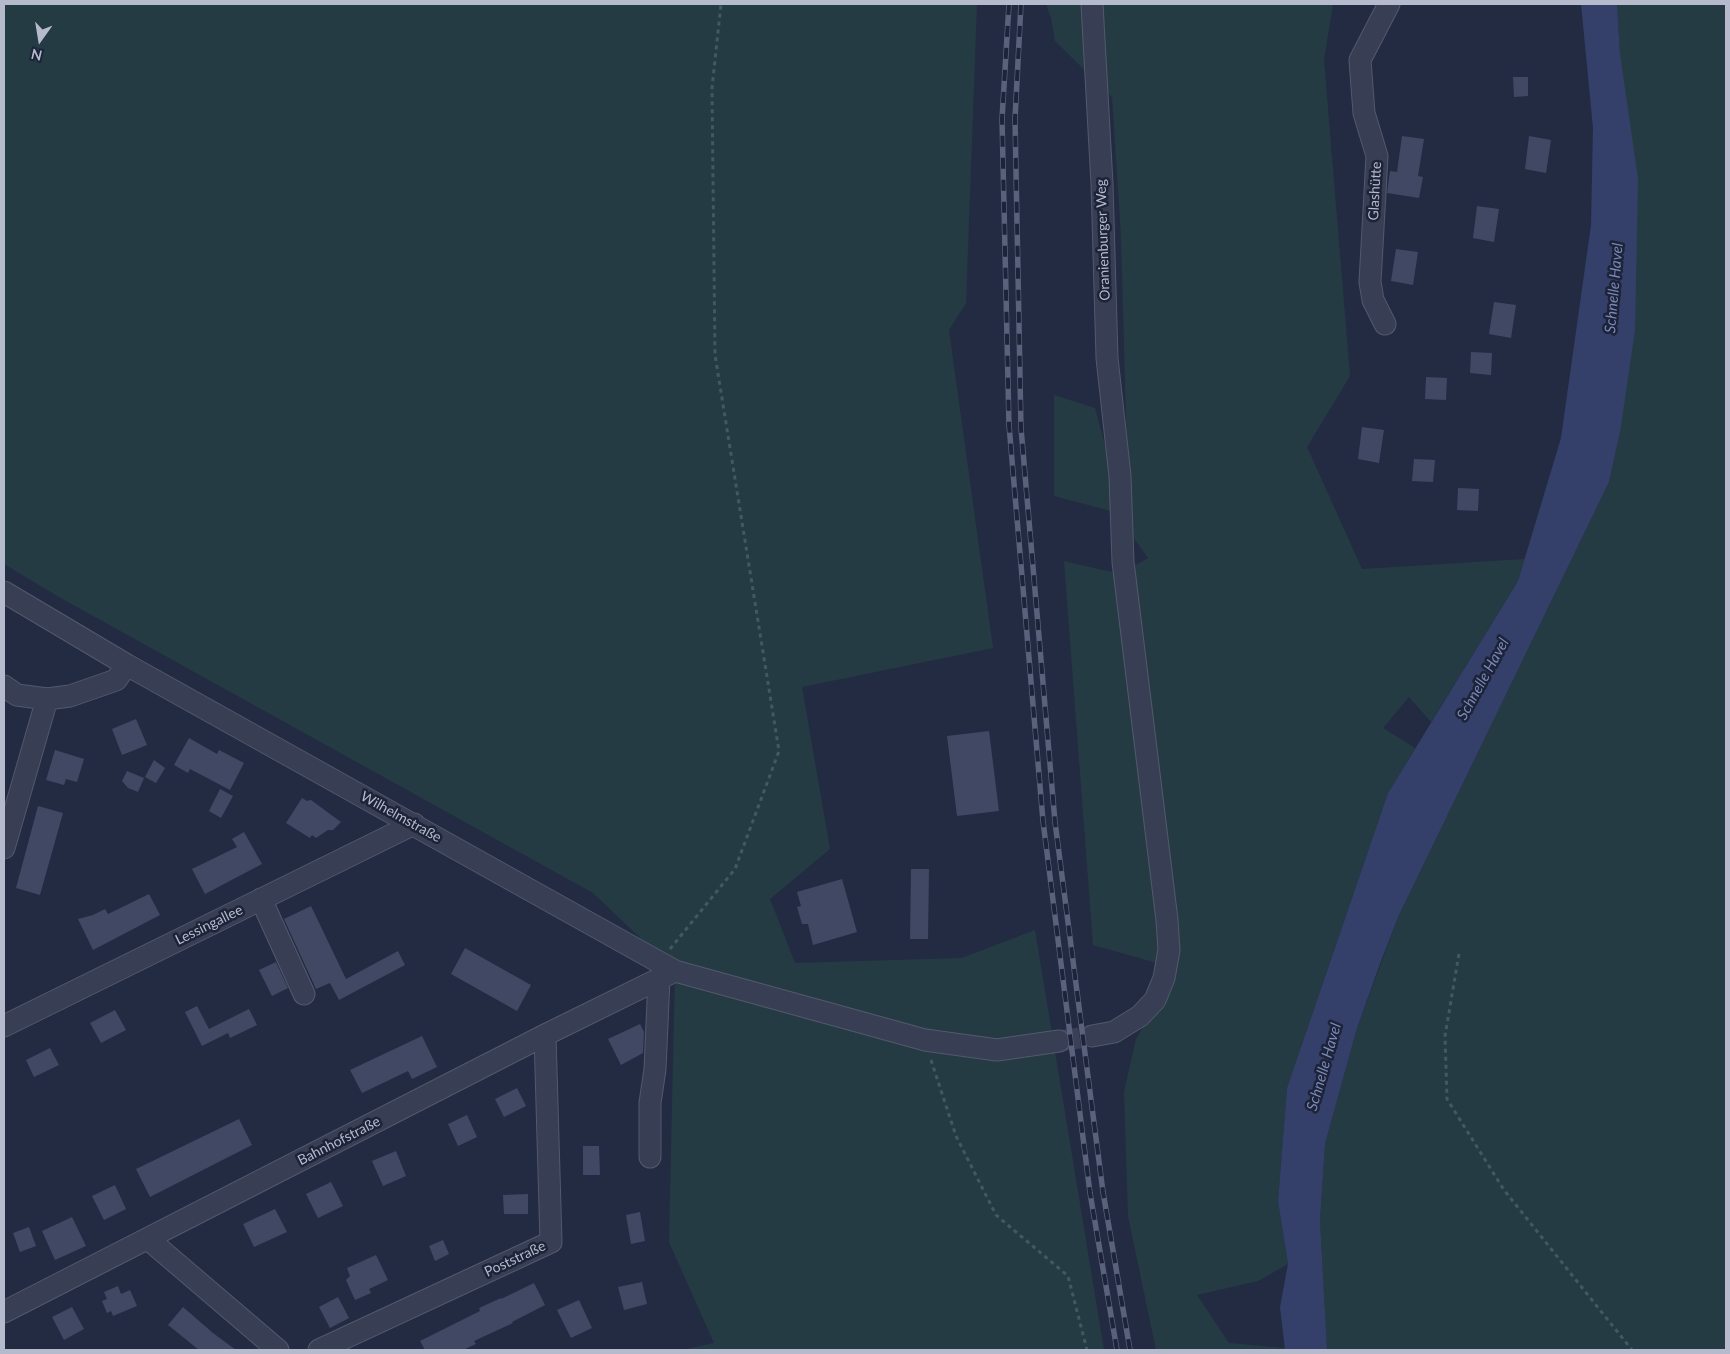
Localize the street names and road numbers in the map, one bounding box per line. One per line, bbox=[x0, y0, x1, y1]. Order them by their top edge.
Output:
street label: Glashütte bbox=[1365, 161, 1385, 221]
street label: Oranienburger Weg bbox=[1092, 179, 1114, 301]
street label: Wilhelmstraße bbox=[358, 788, 444, 846]
street label: Lessingallee bbox=[173, 901, 245, 949]
street label: Bahnhofstraße bbox=[295, 1113, 383, 1169]
street label: Poststraße bbox=[482, 1238, 548, 1280]

